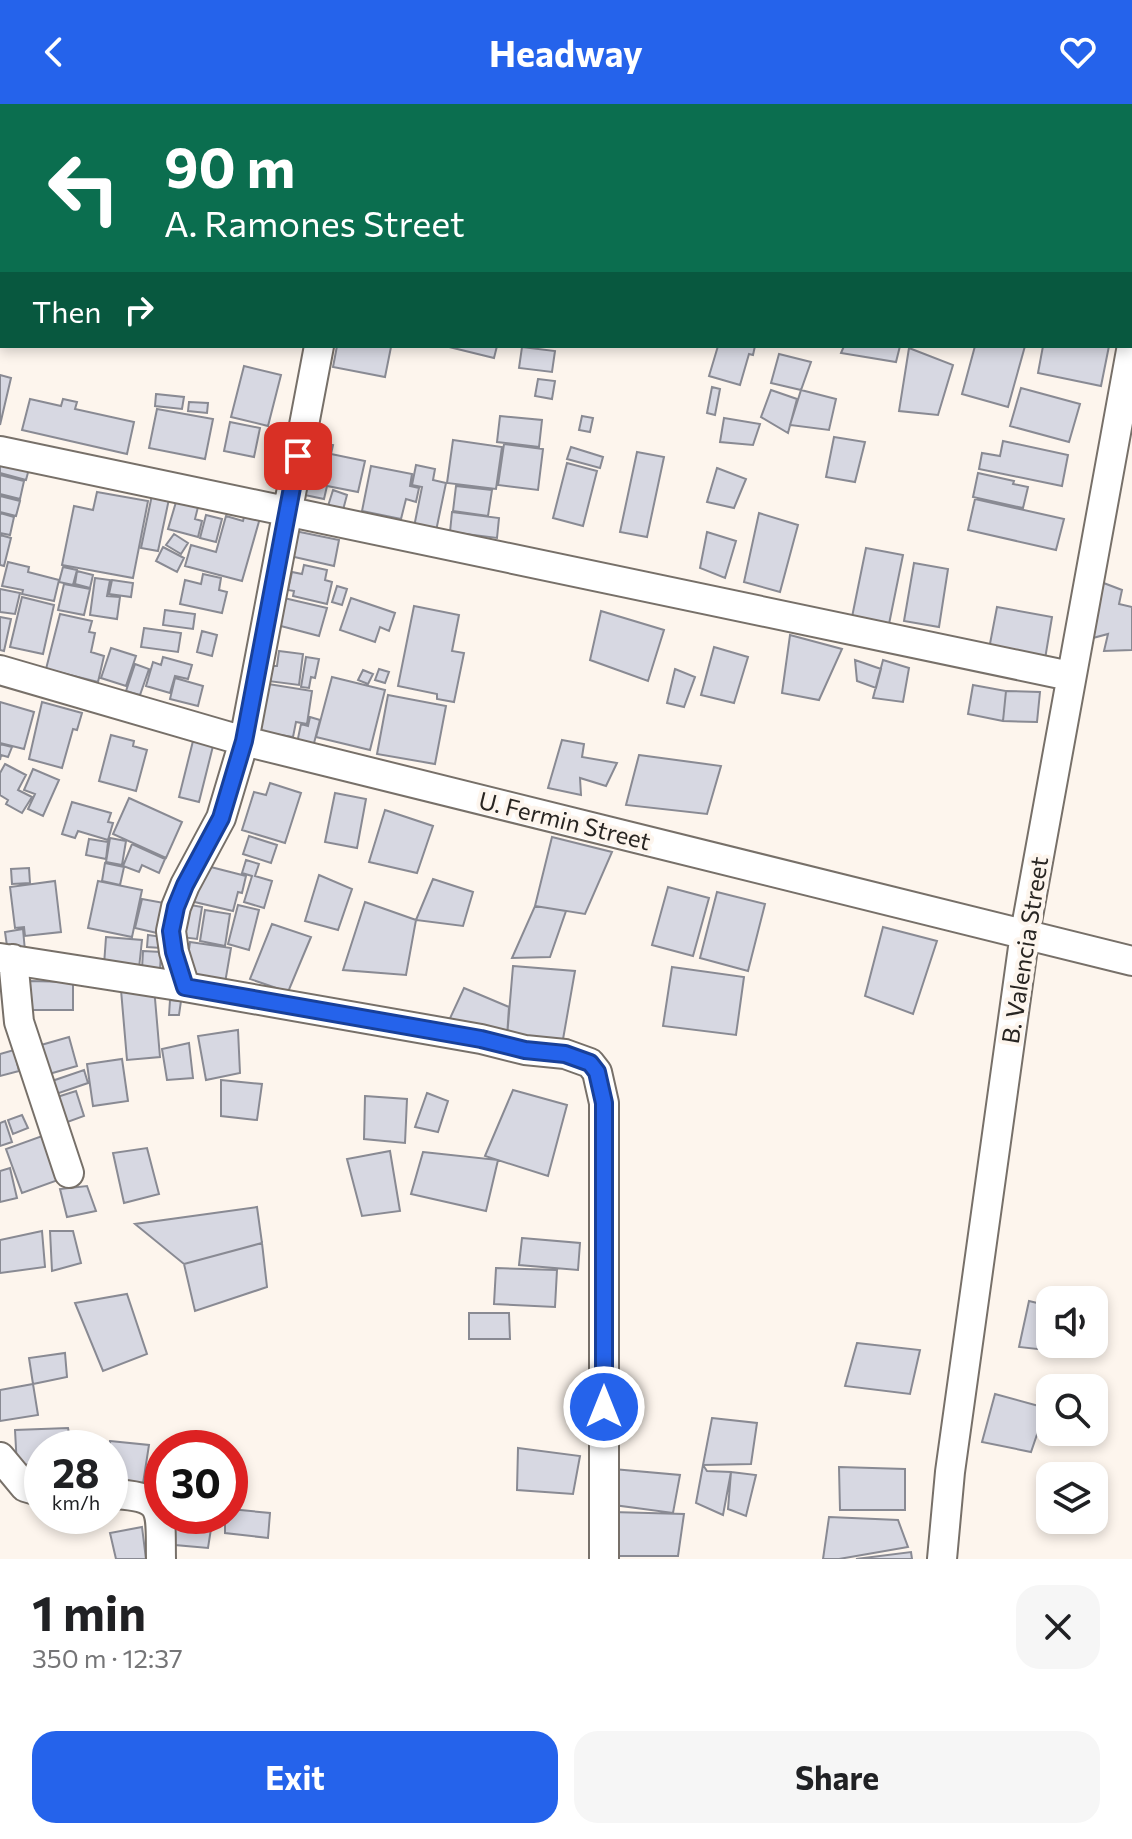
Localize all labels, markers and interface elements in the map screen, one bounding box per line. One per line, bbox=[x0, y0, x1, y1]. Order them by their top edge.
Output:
icon: back bbox=[32, 30, 76, 74]
text: Headway bbox=[489, 30, 643, 74]
icon: heart bbox=[1056, 30, 1100, 74]
text: 90 m bbox=[164, 131, 295, 200]
icon: left bbox=[32, 136, 136, 240]
text: A. Ramones Street bbox=[164, 200, 465, 244]
icon: right bbox=[117, 288, 161, 332]
text: Then bbox=[32, 292, 101, 329]
pin bbox=[264, 422, 332, 490]
icon: arrive bbox=[276, 434, 320, 478]
street label: U. Fermin Street bbox=[476, 785, 654, 855]
street label: B. Valencia Street bbox=[995, 854, 1053, 1046]
map controls bbox=[1036, 1286, 1108, 1534]
button: sound bbox=[1036, 1286, 1108, 1358]
position arrow bbox=[562, 1365, 646, 1449]
button: search bbox=[1036, 1374, 1108, 1446]
speed limit sign: 30 bbox=[144, 1430, 248, 1534]
text: 28 bbox=[52, 1447, 100, 1496]
button: layers bbox=[1036, 1462, 1108, 1534]
text: km/h bbox=[52, 1490, 100, 1514]
text: 1 min bbox=[32, 1582, 146, 1641]
button: close bbox=[1016, 1585, 1100, 1669]
text: 350 m · 12:37 bbox=[32, 1642, 183, 1673]
button: Exit bbox=[32, 1731, 558, 1823]
button: Share bbox=[574, 1731, 1100, 1823]

